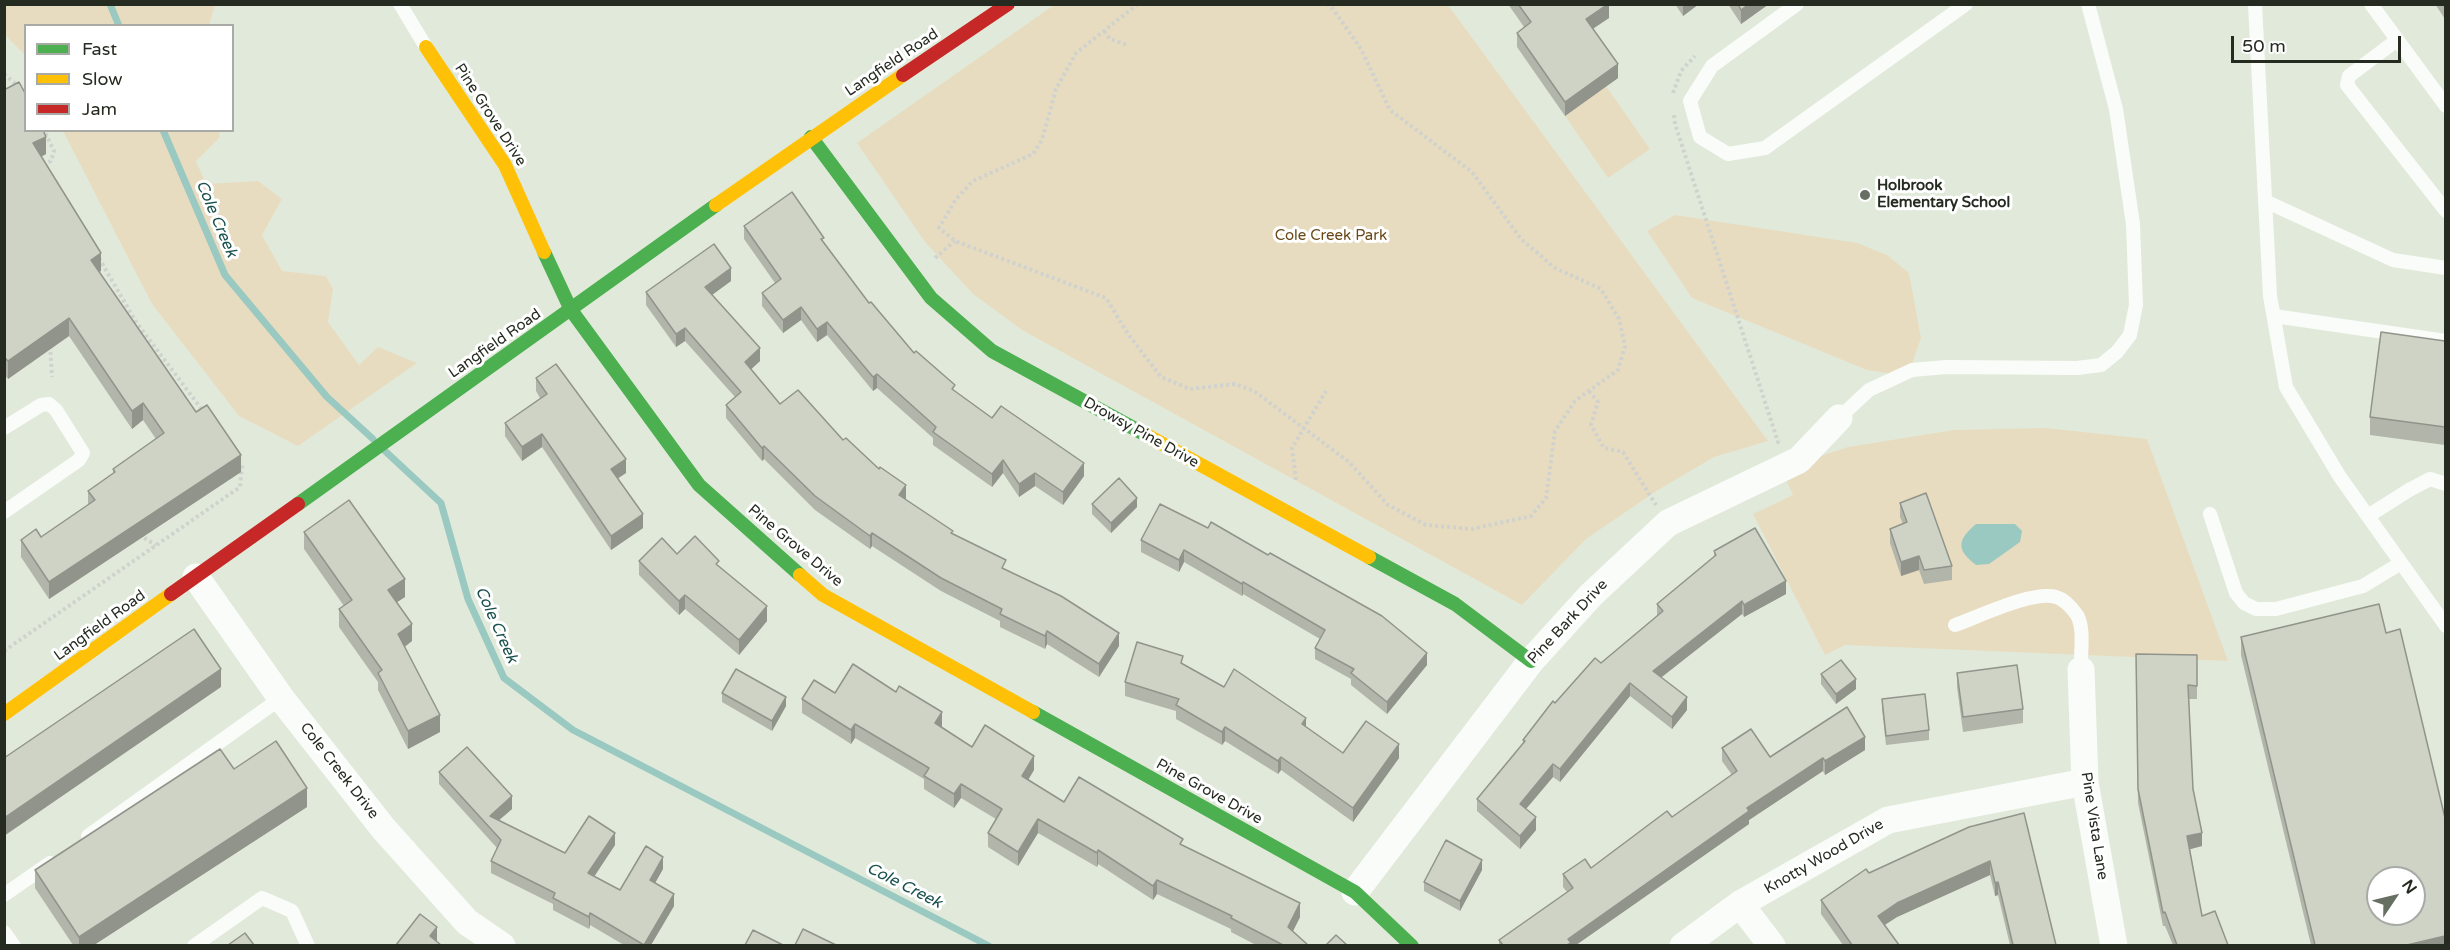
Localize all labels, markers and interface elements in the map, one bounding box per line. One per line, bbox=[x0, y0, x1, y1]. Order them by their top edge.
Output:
legend bbox=[24, 24, 234, 132]
scale bar bbox=[2234, 24, 2404, 62]
street label: Langfield Road bbox=[842, 25, 942, 101]
text: 50 m bbox=[2242, 35, 2286, 57]
text: Fast bbox=[82, 38, 117, 60]
street label: Pine Grove Drive bbox=[450, 60, 530, 170]
text: Slow bbox=[82, 68, 123, 90]
text: Jam bbox=[82, 98, 117, 120]
place label: Holbrook Elementary School bbox=[1877, 177, 2010, 212]
water label: Cole Creek bbox=[191, 178, 241, 260]
marker: Holbrook Elementary School bbox=[1858, 188, 1872, 202]
park label: Cole Creek Park bbox=[1275, 227, 1387, 245]
street label: Langfield Road bbox=[445, 306, 545, 382]
street label: Drowsy Pine Drive bbox=[1080, 394, 1202, 472]
street label: Pine Grove Drive bbox=[744, 501, 846, 591]
street label: Pine Bark Drive bbox=[1524, 576, 1612, 668]
water label: Cole Creek bbox=[471, 584, 521, 666]
street label: Langfield Road bbox=[51, 587, 149, 665]
street label: Cole Creek Drive bbox=[296, 719, 382, 823]
street label: Pine Grove Drive bbox=[1153, 755, 1265, 829]
street label: Pine Vista Lane bbox=[2077, 771, 2111, 881]
street label: Knotty Wood Drive bbox=[1761, 816, 1887, 898]
water label: Cole Creek bbox=[863, 859, 945, 913]
north arrow bbox=[2366, 866, 2426, 926]
text: N bbox=[2397, 876, 2421, 898]

